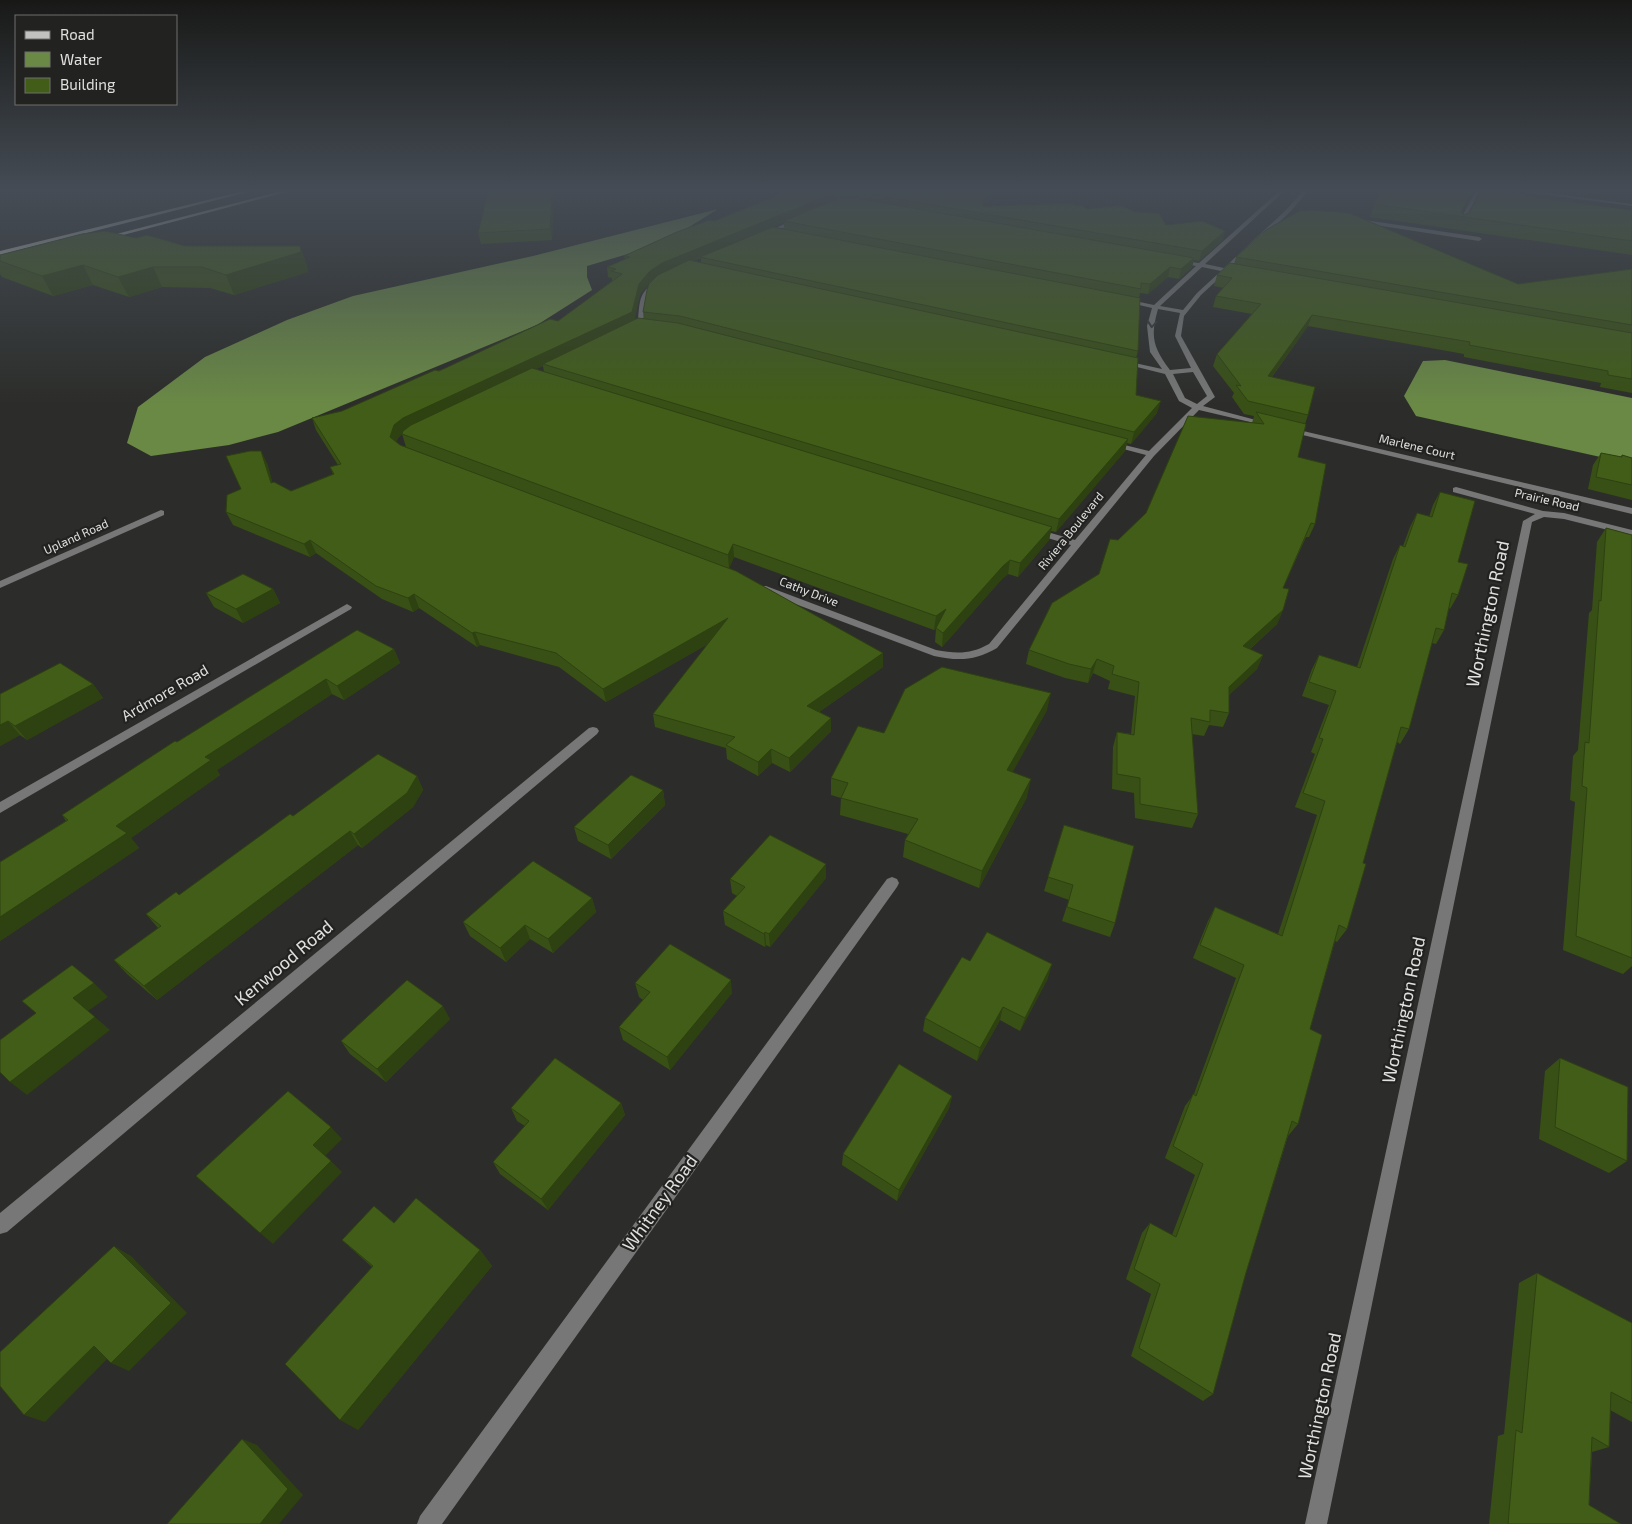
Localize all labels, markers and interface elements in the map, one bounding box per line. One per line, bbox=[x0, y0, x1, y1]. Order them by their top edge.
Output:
legend bbox=[15, 15, 178, 105]
text: Road bbox=[60, 25, 95, 43]
text: Water bbox=[60, 50, 102, 68]
text: Building bbox=[60, 75, 116, 93]
one-way arrow bbox=[1147, 321, 1158, 329]
street label: Marlene Court bbox=[1378, 430, 1457, 462]
street label: Prairie Road bbox=[1513, 485, 1581, 513]
street label: Riviera Boulevard bbox=[1035, 489, 1106, 572]
street label: Upland Road bbox=[41, 516, 110, 557]
street label: Worthington Road bbox=[1461, 538, 1513, 689]
street label: Cathy Drive bbox=[778, 573, 841, 609]
street label: Ardmore Road bbox=[118, 660, 211, 724]
street label: Kenwood Road bbox=[230, 915, 337, 1010]
street label: Worthington Road bbox=[1377, 934, 1429, 1085]
street label: Whitney Road bbox=[617, 1150, 701, 1255]
street label: Worthington Road bbox=[1293, 1330, 1345, 1481]

